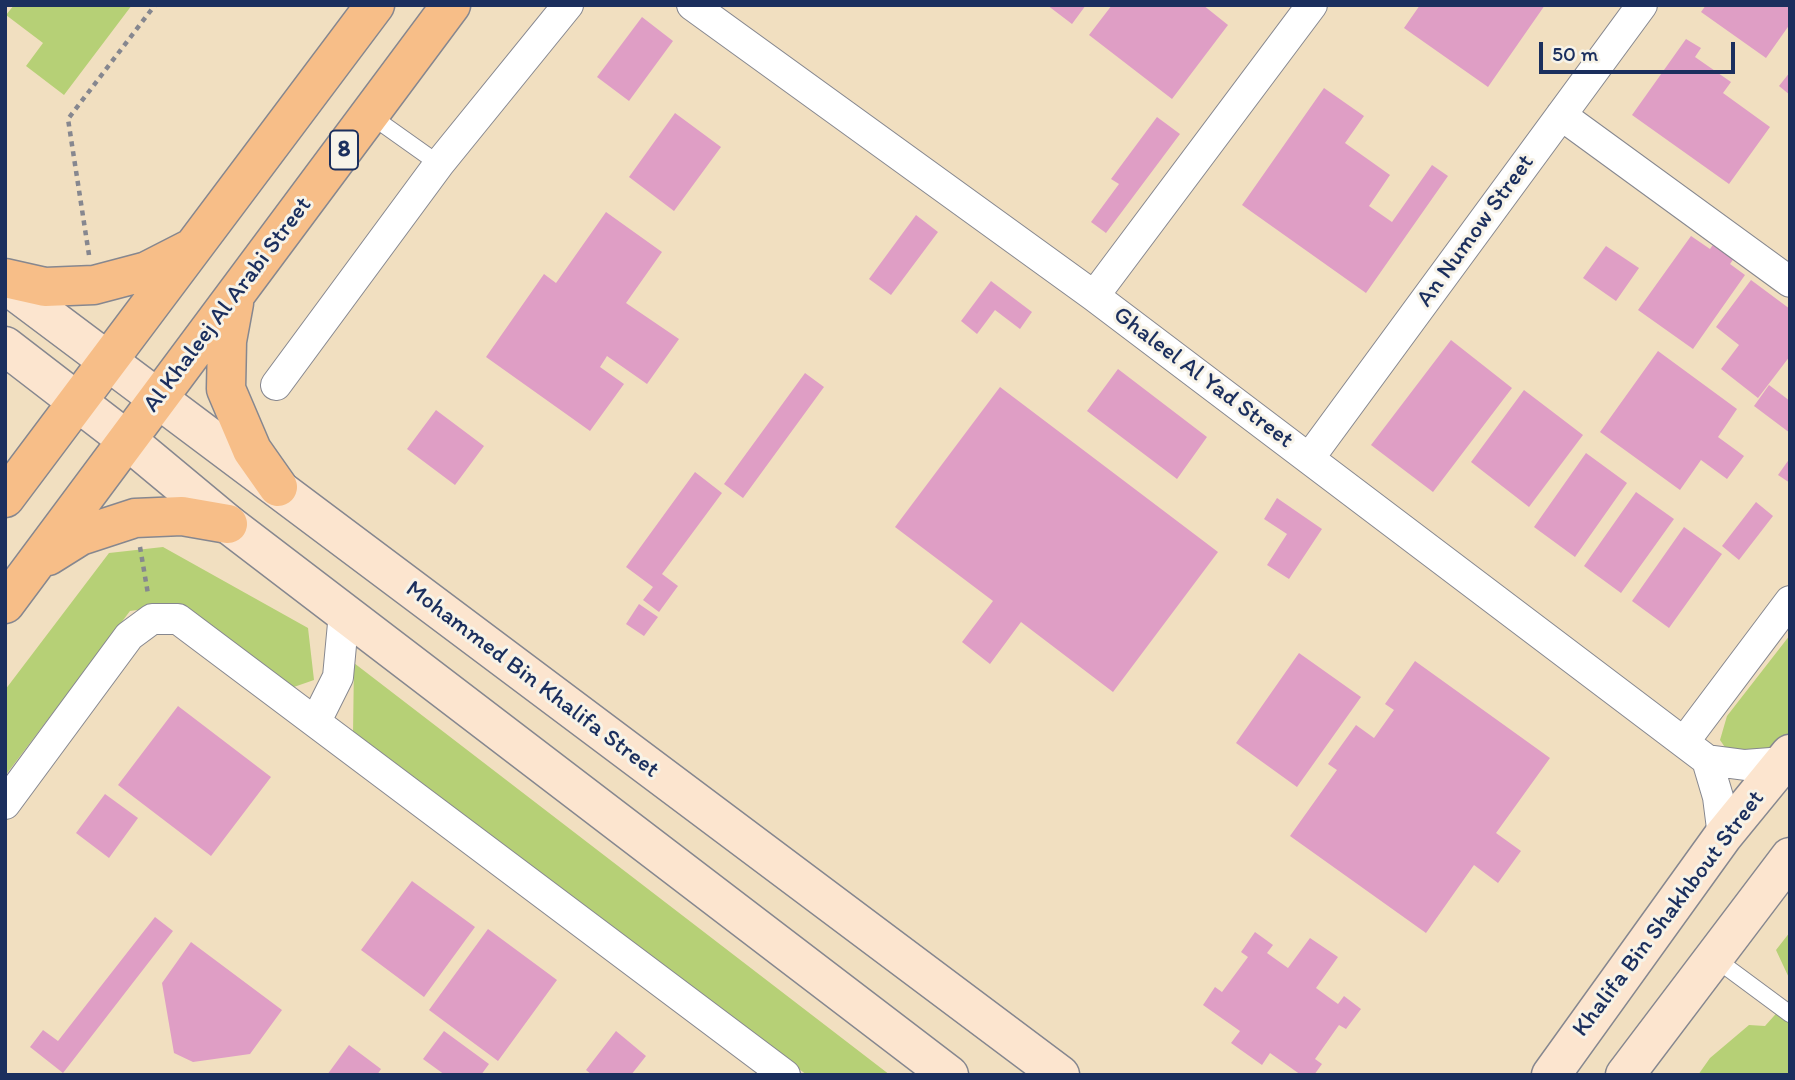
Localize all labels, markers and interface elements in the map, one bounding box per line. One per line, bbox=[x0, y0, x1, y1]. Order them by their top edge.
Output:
scale bar bbox=[1543, 28, 1739, 72]
text: 50 m bbox=[1552, 41, 1598, 66]
road number: 8 bbox=[330, 130, 358, 169]
street label: An Numow Street bbox=[1411, 149, 1541, 313]
street label: Al Khaleej Al Arabi Street bbox=[138, 192, 318, 418]
street label: Ghaleel Al Yad Street bbox=[1107, 301, 1299, 455]
street label: Mohammed Bin Khalifa Street bbox=[399, 575, 665, 785]
street label: Khalifa Bin Shakhbout Street bbox=[1567, 785, 1771, 1043]

